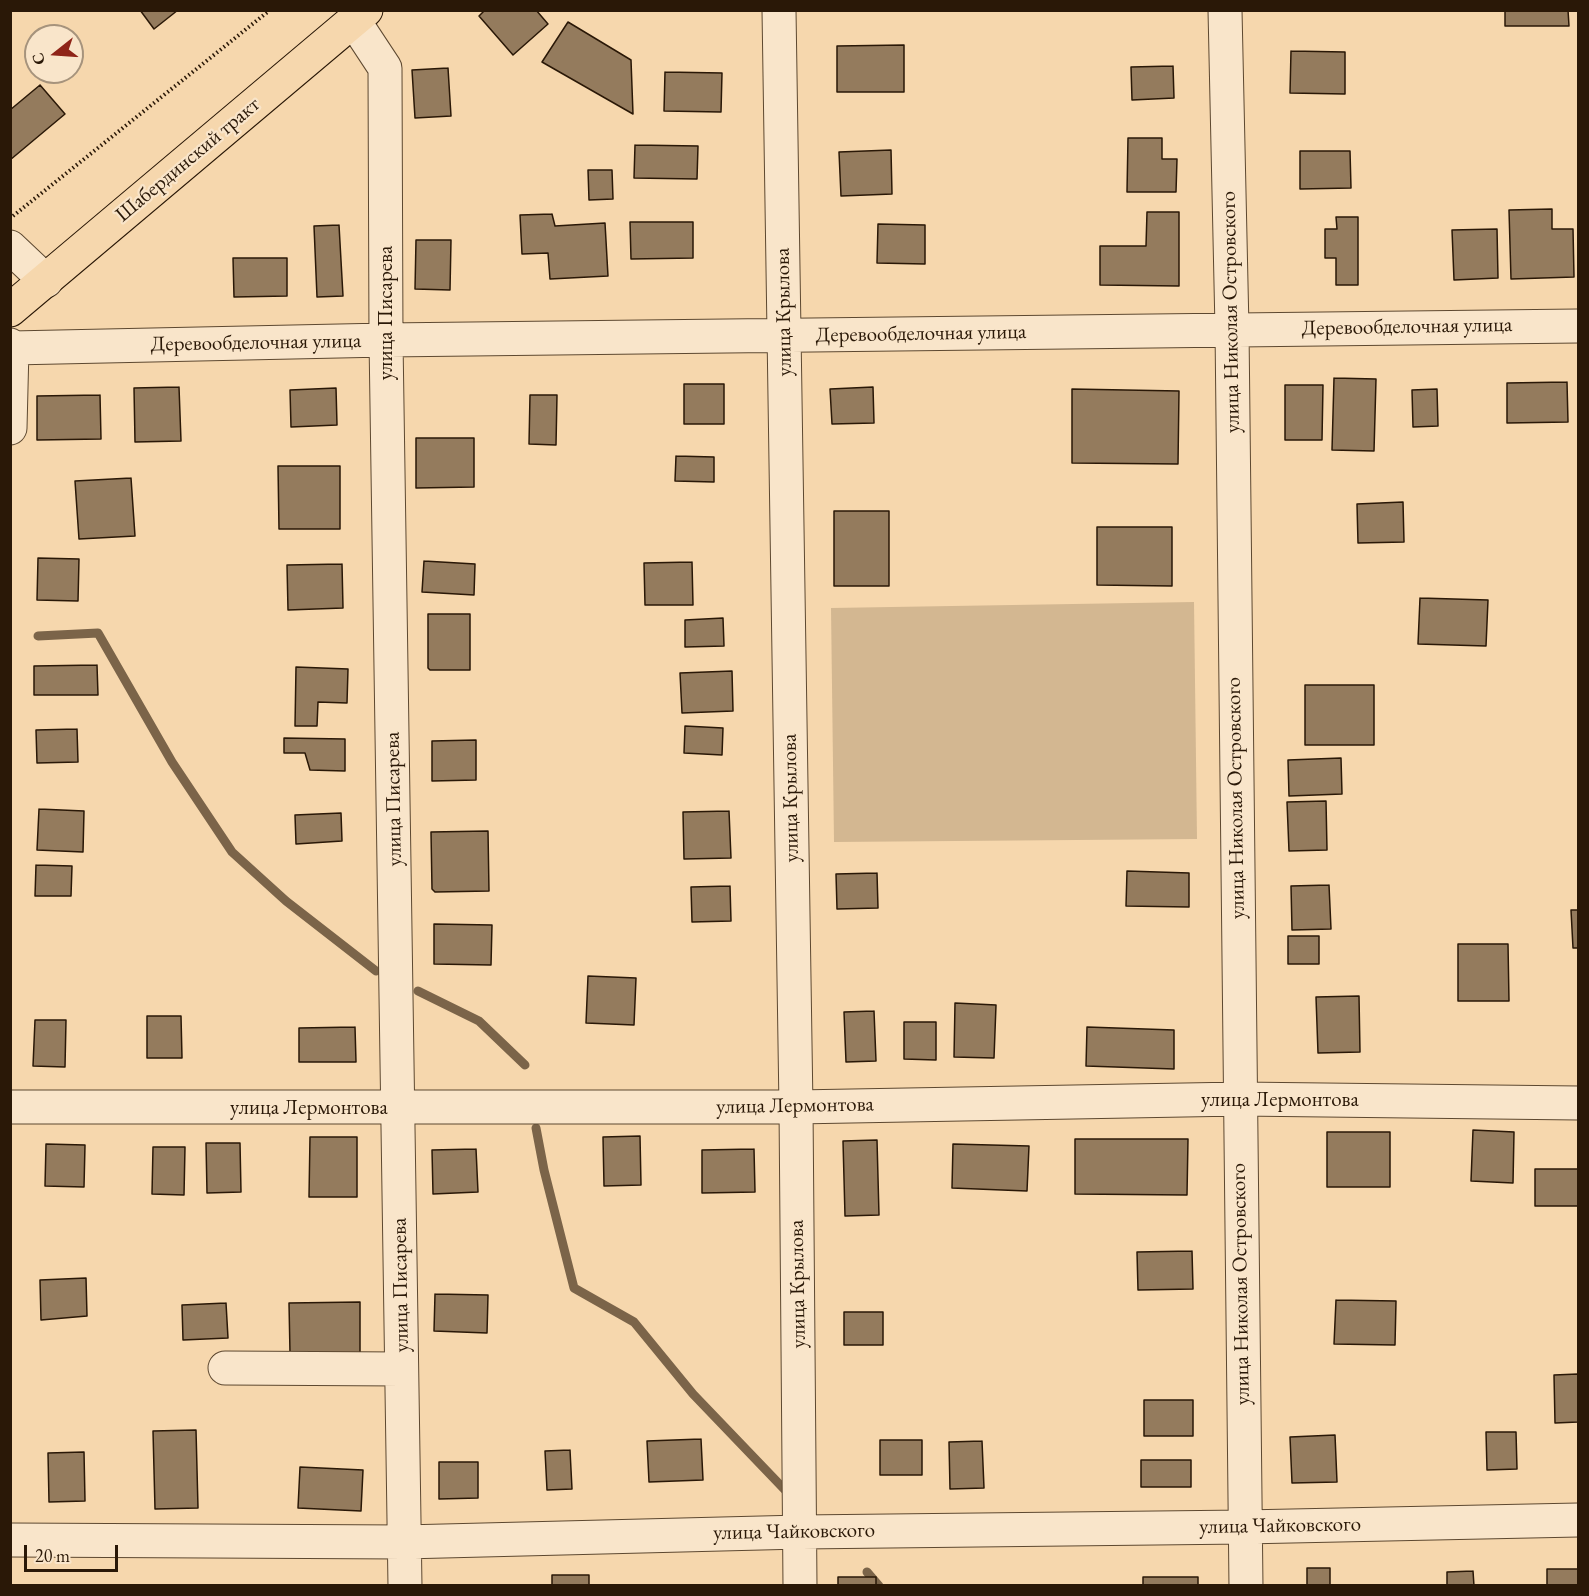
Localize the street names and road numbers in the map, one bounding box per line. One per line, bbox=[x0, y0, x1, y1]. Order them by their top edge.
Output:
street label: Шабердинский тракт bbox=[111, 92, 265, 228]
street label: улица Николая Островского bbox=[1216, 191, 1246, 433]
street label: улица Писарева bbox=[373, 246, 399, 380]
street label: улица Крылова bbox=[770, 247, 798, 377]
street label: Деревообделочная улица bbox=[1301, 313, 1513, 341]
street label: Деревообделочная улица bbox=[815, 320, 1027, 348]
street label: Деревообделочная улица bbox=[150, 329, 362, 357]
street label: улица Николая Островского bbox=[1221, 677, 1251, 919]
street label: улица Писарева bbox=[380, 731, 408, 867]
street label: улица Крылова bbox=[777, 733, 805, 863]
street label: улица Лермонтова bbox=[1201, 1087, 1359, 1113]
street label: улица Лермонтова bbox=[716, 1092, 874, 1120]
street label: улица Лермонтова bbox=[230, 1095, 388, 1121]
street label: улица Николая Островского bbox=[1226, 1163, 1256, 1405]
street label: улица Писарева bbox=[387, 1217, 415, 1353]
street label: улица Крылова bbox=[784, 1219, 812, 1349]
street label: улица Чайковского bbox=[1199, 1512, 1361, 1540]
street label: улица Чайковского bbox=[713, 1518, 875, 1546]

